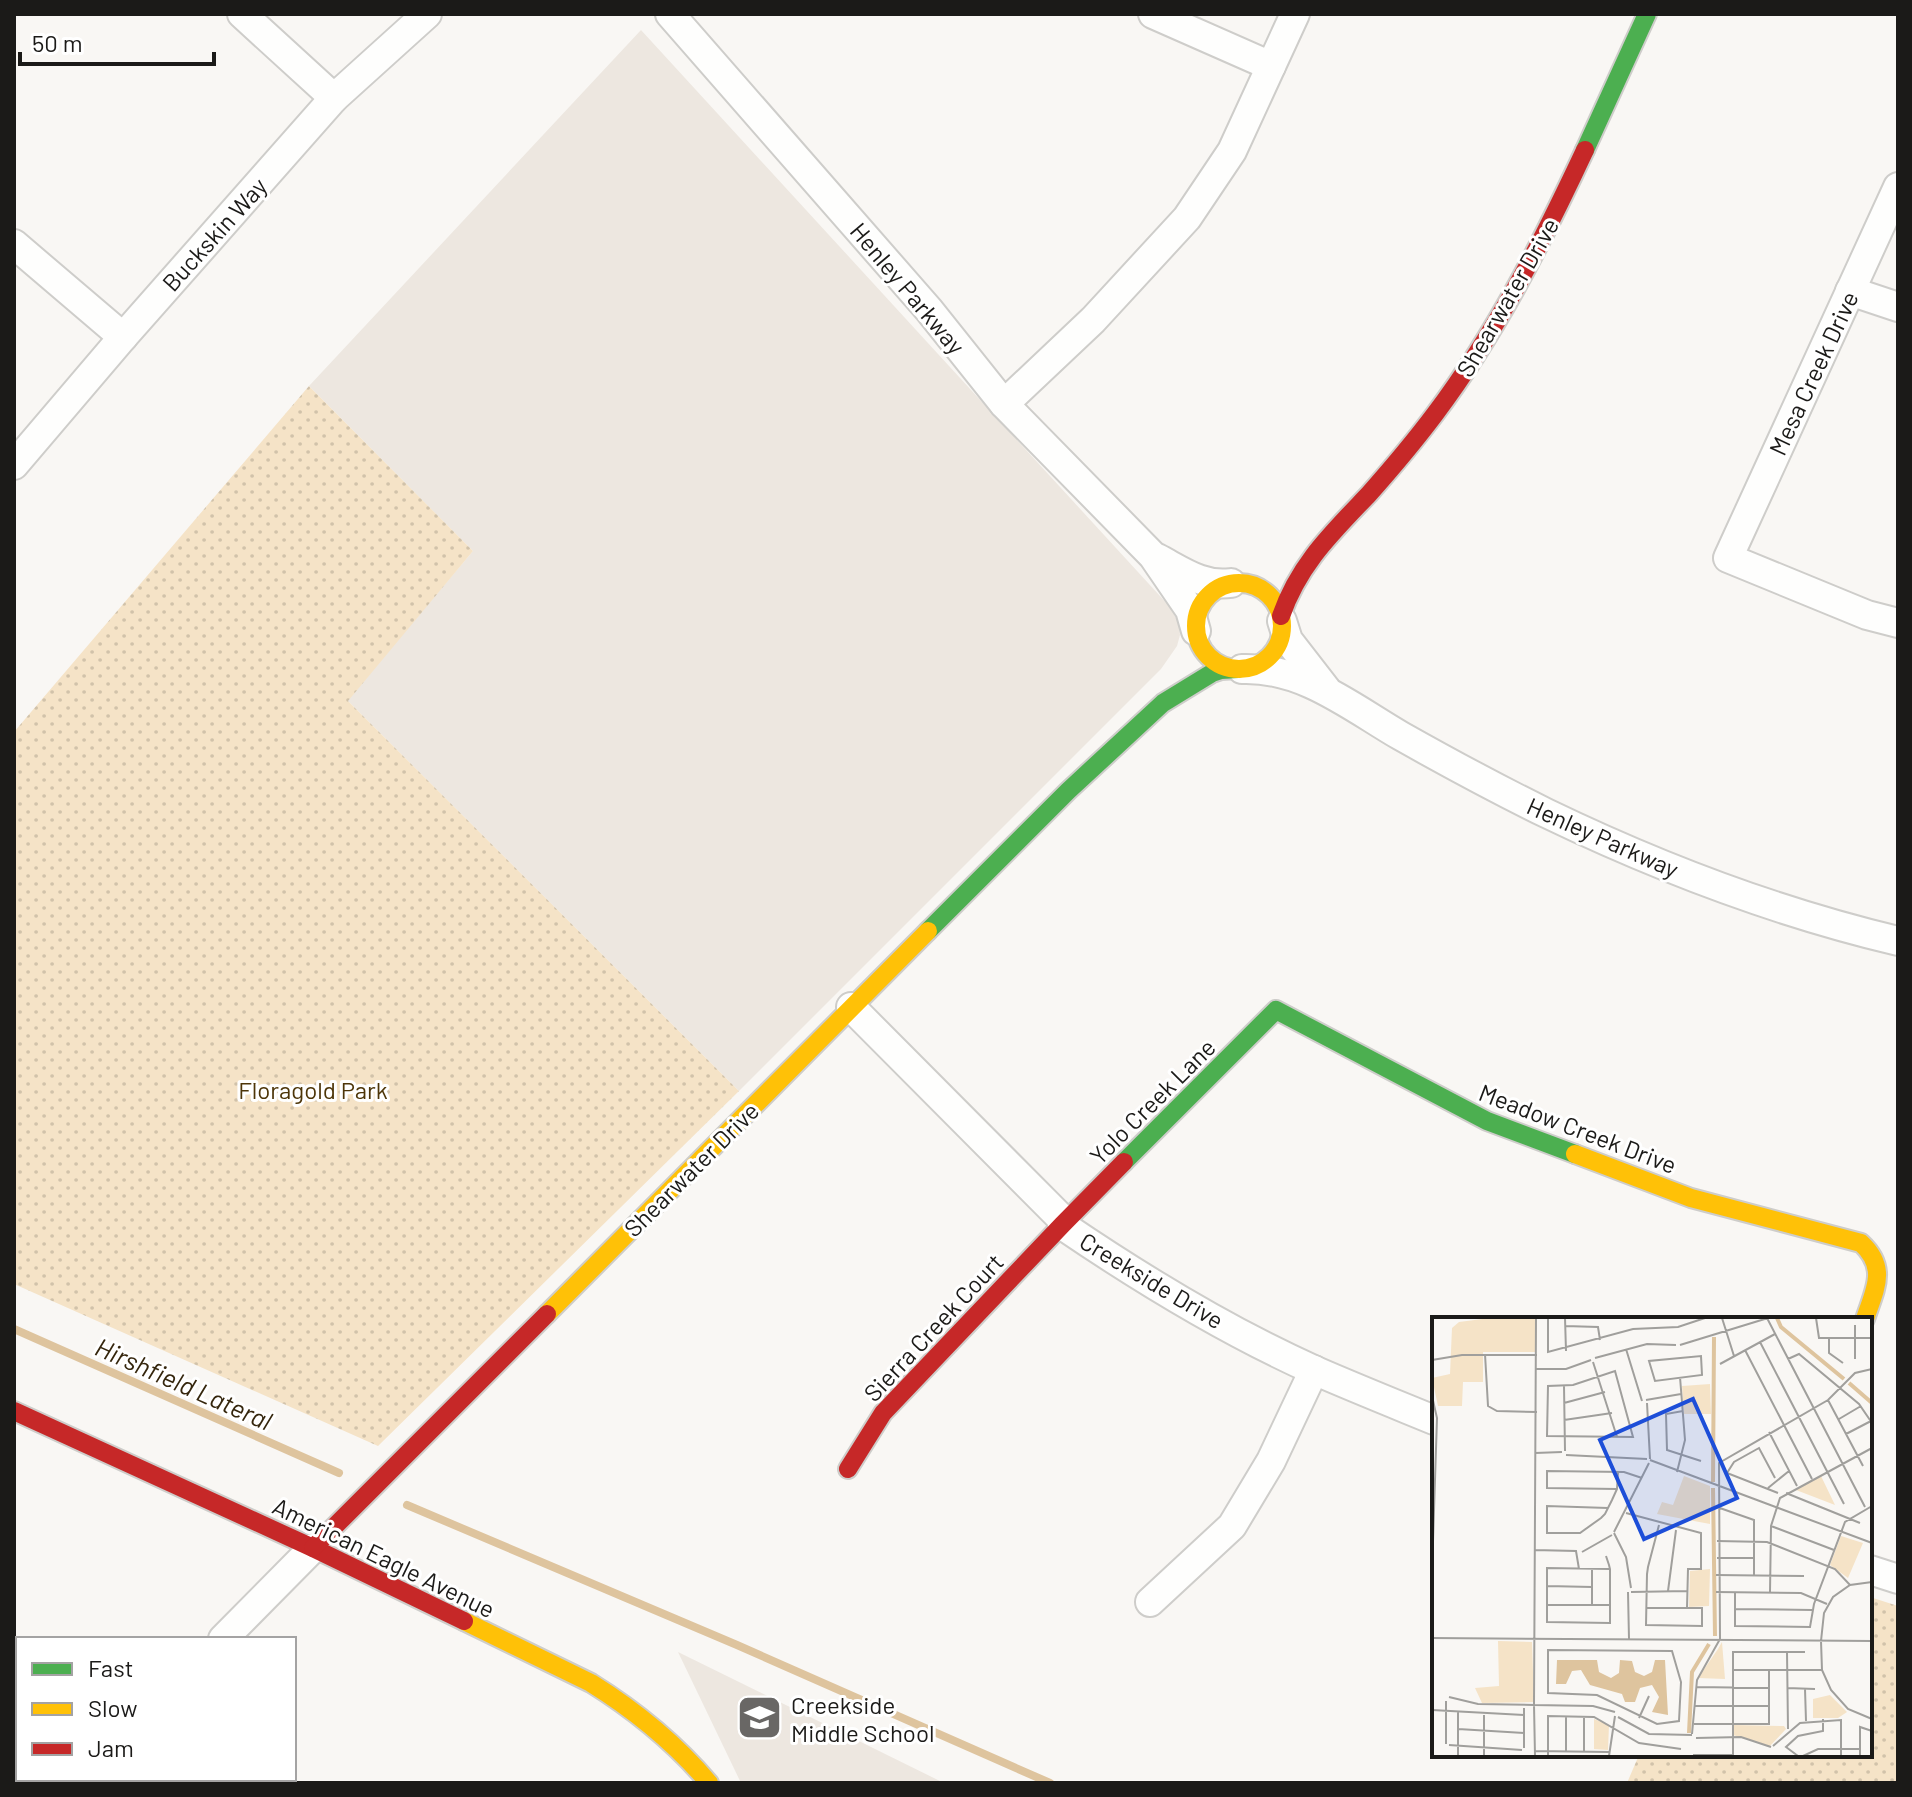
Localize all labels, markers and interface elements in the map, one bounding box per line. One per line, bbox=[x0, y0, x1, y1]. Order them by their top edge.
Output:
scale bar bbox=[20, 16, 214, 66]
text: 50 m bbox=[32, 28, 83, 57]
street label: Buckskin Way bbox=[156, 171, 272, 297]
street label: Shearwater Drive bbox=[1450, 212, 1564, 382]
street label: Henley Parkway bbox=[845, 216, 971, 360]
street label: Mesa Creek Drive bbox=[1762, 286, 1864, 460]
street label: Henley Parkway bbox=[1523, 791, 1683, 883]
street label: Yolo Creek Lane bbox=[1083, 1032, 1221, 1170]
park label: Floragold Park bbox=[238, 1075, 388, 1104]
street label: Meadow Creek Drive bbox=[1475, 1077, 1681, 1179]
street label: Shearwater Drive bbox=[618, 1096, 764, 1242]
street label: Creekside Drive bbox=[1075, 1226, 1229, 1334]
street label: Sierra Creek Court bbox=[857, 1247, 1009, 1407]
inset map bbox=[1432, 1317, 1872, 1757]
water label: Hirshfield Lateral bbox=[91, 1330, 277, 1436]
street label: American Eagle Avenue bbox=[268, 1491, 500, 1623]
legend bbox=[16, 1637, 296, 1781]
text: Fast bbox=[88, 1653, 133, 1682]
place label: Creekside Middle School bbox=[791, 1690, 935, 1747]
text: Slow bbox=[88, 1693, 137, 1722]
school or university icon: Creekside Middle School bbox=[736, 1694, 784, 1742]
text: Jam bbox=[88, 1733, 134, 1762]

